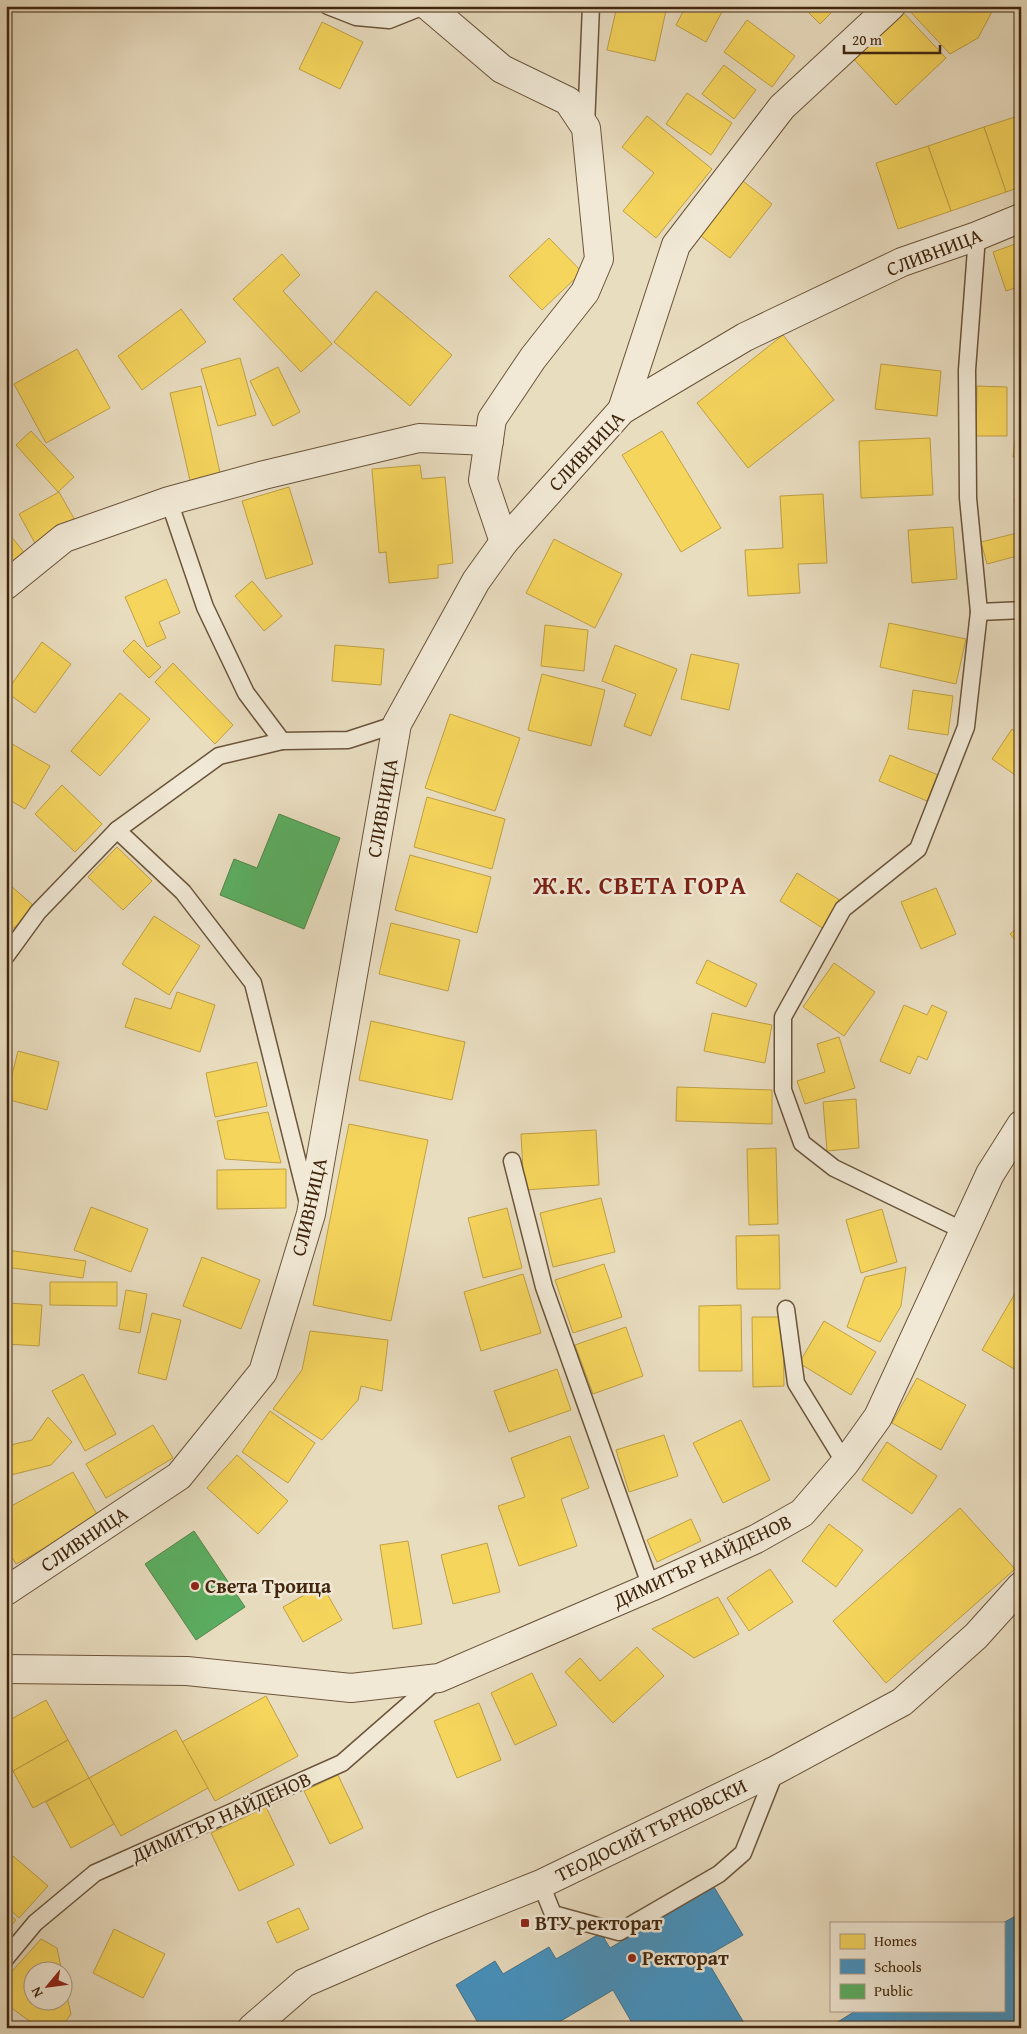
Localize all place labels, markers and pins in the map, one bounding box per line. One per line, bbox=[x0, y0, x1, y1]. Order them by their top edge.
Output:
place label: Света Троица bbox=[205, 1571, 332, 1600]
marker: Света Троица bbox=[189, 1580, 201, 1592]
place label: ВТУ ректорат bbox=[535, 1908, 663, 1937]
marker: ВТУ ректорат bbox=[519, 1917, 531, 1929]
place label: Ректорат bbox=[642, 1943, 729, 1972]
marker: Ректорат bbox=[626, 1952, 638, 1964]

